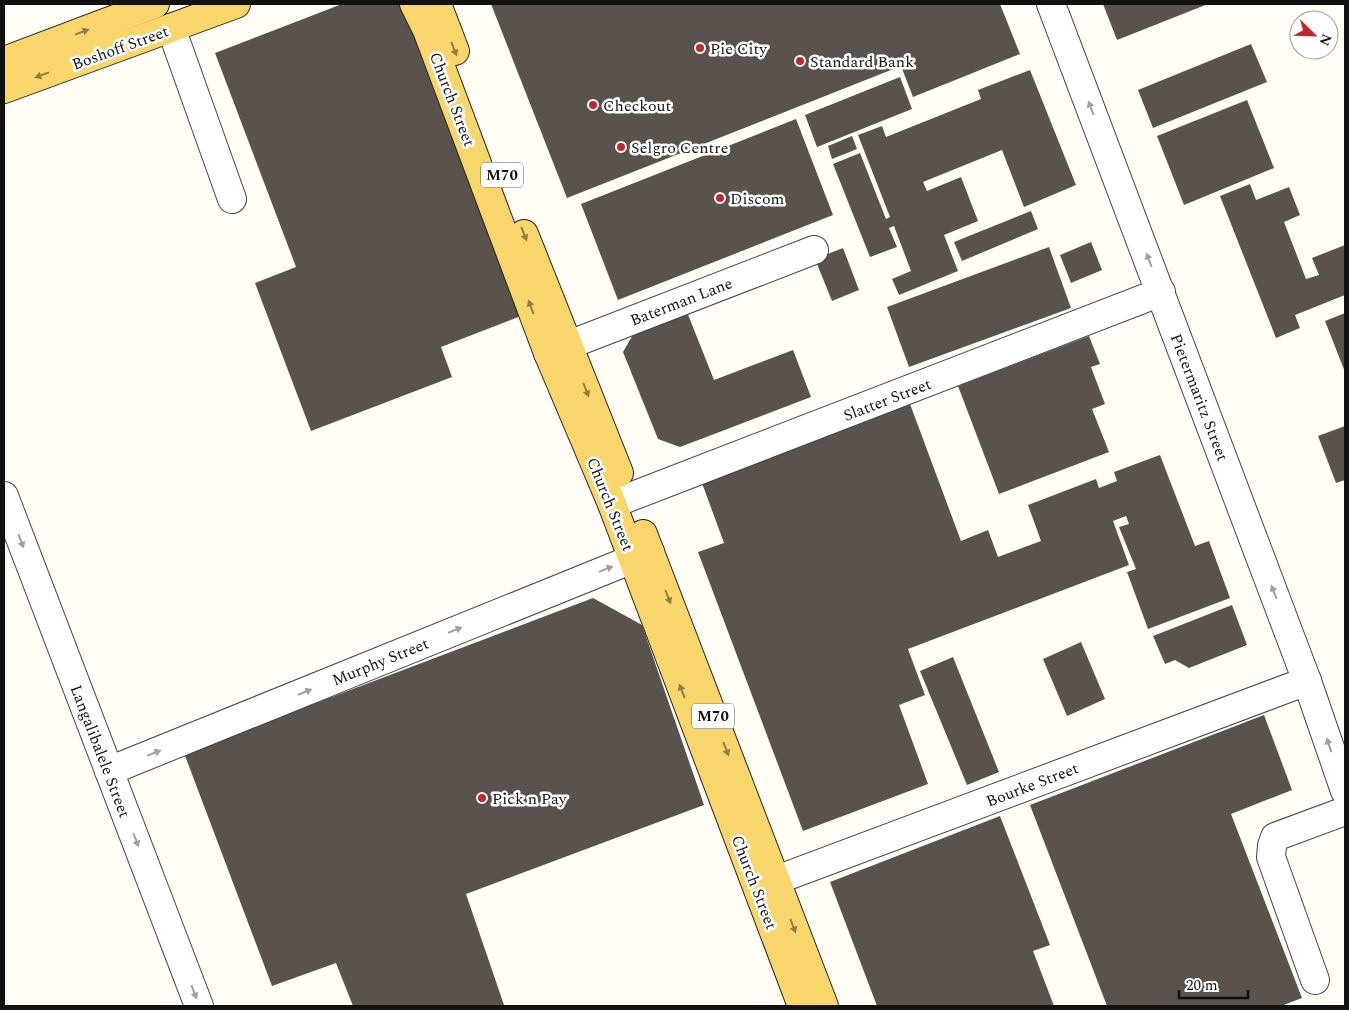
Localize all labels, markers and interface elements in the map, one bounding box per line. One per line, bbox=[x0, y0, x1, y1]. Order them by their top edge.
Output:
north arrow bbox=[1289, 10, 1339, 60]
street label: Boshoff Street bbox=[69, 19, 172, 77]
one-way arrow bbox=[75, 28, 90, 36]
text: N bbox=[1314, 31, 1337, 49]
place label: Pie City bbox=[710, 37, 768, 61]
one-way arrow bbox=[451, 42, 459, 57]
marker: Pie City bbox=[694, 42, 706, 54]
street label: Church Street bbox=[423, 49, 481, 150]
place label: Standard Bank bbox=[810, 50, 914, 74]
marker: Standard Bank bbox=[794, 55, 806, 67]
one-way arrow bbox=[34, 71, 49, 79]
place label: Checkout bbox=[603, 94, 672, 118]
marker: Checkout bbox=[587, 99, 599, 111]
one-way arrow bbox=[1087, 100, 1095, 115]
place label: Selgro Centre bbox=[631, 136, 728, 160]
marker: Selgro Centre bbox=[615, 141, 627, 153]
road number: M70 bbox=[481, 162, 523, 188]
place label: Discom bbox=[730, 187, 785, 211]
marker: Discom bbox=[714, 192, 726, 204]
one-way arrow bbox=[520, 227, 528, 242]
one-way arrow bbox=[1145, 252, 1153, 267]
street label: Baterman Lane bbox=[627, 271, 736, 332]
one-way arrow bbox=[527, 299, 535, 314]
street label: Pietermaritz Street bbox=[1164, 330, 1235, 465]
street label: Slatter Street bbox=[840, 372, 935, 428]
one-way arrow bbox=[582, 383, 590, 398]
street label: Church Street bbox=[580, 454, 640, 555]
one-way arrow bbox=[18, 534, 25, 549]
one-way arrow bbox=[599, 565, 613, 573]
one-way arrow bbox=[1270, 584, 1278, 599]
one-way arrow bbox=[664, 590, 672, 605]
one-way arrow bbox=[448, 626, 463, 634]
street label: Murphy Street bbox=[328, 631, 433, 692]
street label: Langalibalele Street bbox=[64, 681, 137, 822]
one-way arrow bbox=[678, 684, 686, 699]
one-way arrow bbox=[298, 687, 312, 695]
road number: M70 bbox=[692, 704, 734, 728]
one-way arrow bbox=[1325, 737, 1333, 752]
one-way arrow bbox=[722, 742, 730, 757]
one-way arrow bbox=[147, 748, 161, 756]
street label: Bourke Street bbox=[983, 756, 1082, 814]
place label: Pick n Pay bbox=[492, 787, 568, 811]
marker: Pick n Pay bbox=[476, 792, 488, 804]
street label: Church Street bbox=[725, 832, 783, 933]
one-way arrow bbox=[132, 833, 140, 848]
one-way arrow bbox=[790, 919, 798, 933]
scale bar bbox=[1179, 968, 1248, 1000]
text: 20 m bbox=[1186, 974, 1218, 997]
one-way arrow bbox=[190, 985, 198, 999]

